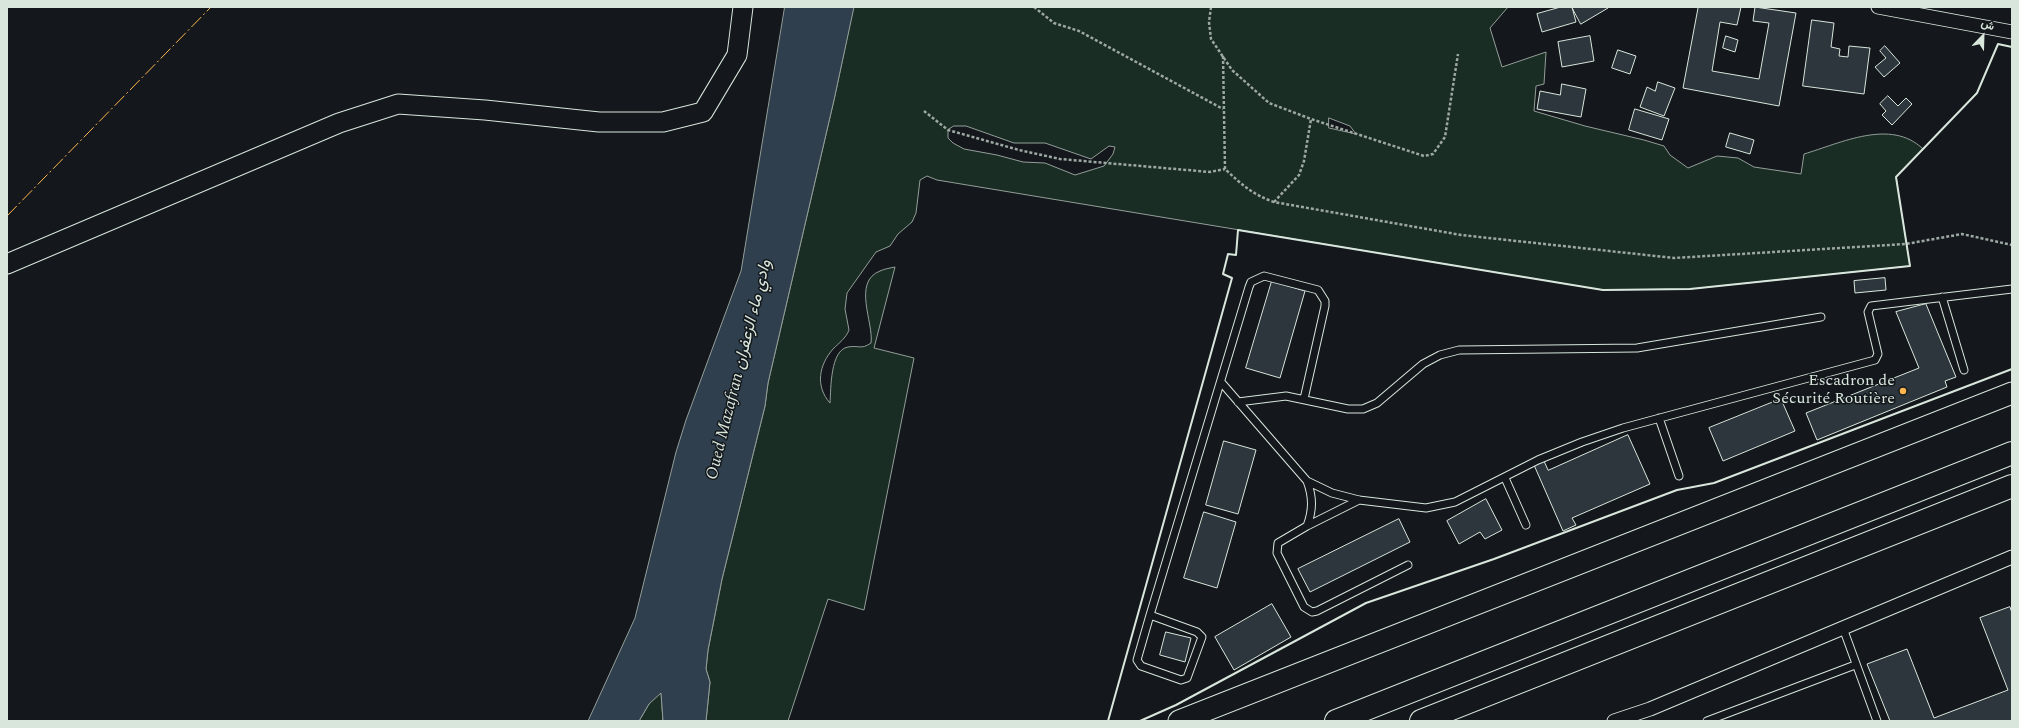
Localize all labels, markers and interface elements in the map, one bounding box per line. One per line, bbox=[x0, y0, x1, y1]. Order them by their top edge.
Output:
text: ش bbox=[1978, 14, 1997, 35]
north arrow bbox=[1963, 16, 2003, 56]
water label: Oued Mazafran وادي ماء الزعفران bbox=[703, 258, 777, 482]
place label: Escadron de Sécurité Routière bbox=[1772, 372, 1895, 410]
marker: Escadron de Sécurité Routière bbox=[1898, 386, 1908, 396]

